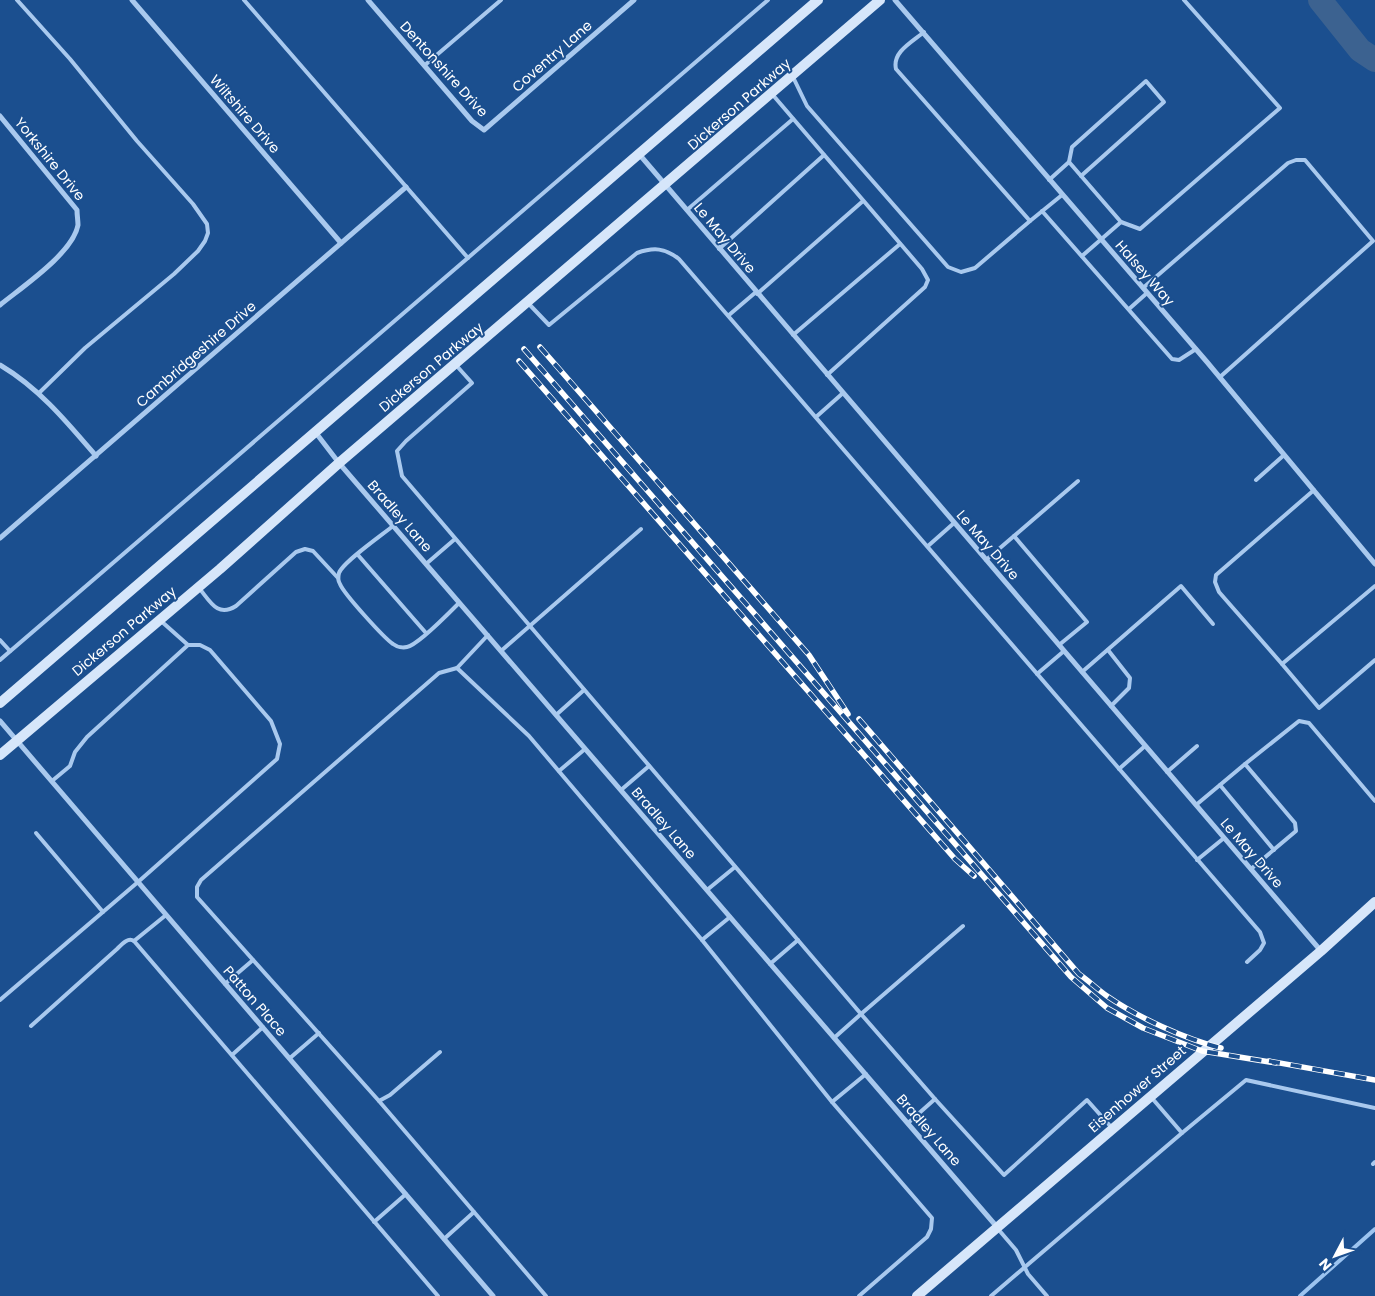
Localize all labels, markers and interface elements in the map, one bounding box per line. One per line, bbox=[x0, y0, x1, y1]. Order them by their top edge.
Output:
street label: Coventry Lane bbox=[508, 15, 597, 96]
street label: Dentonshire Drive bbox=[395, 17, 493, 122]
street label: Dickerson Parkway bbox=[683, 53, 795, 154]
street label: Wiltshire Drive bbox=[205, 70, 285, 158]
street label: Yorkshire Drive bbox=[10, 113, 90, 205]
street label: Le May Drive bbox=[689, 198, 761, 278]
street label: Halsey Way bbox=[1111, 236, 1179, 310]
street label: Cambridgeshire Drive bbox=[132, 296, 260, 412]
street label: Dickerson Parkway bbox=[374, 317, 488, 417]
street label: Bradley Lane bbox=[363, 476, 437, 557]
street label: Le May Drive bbox=[952, 506, 1024, 585]
street label: Dickerson Parkway bbox=[67, 581, 181, 681]
street label: Bradley Lane bbox=[627, 783, 701, 864]
street label: Le May Drive bbox=[1216, 814, 1288, 893]
street label: Patton Place bbox=[219, 961, 291, 1041]
street label: Eisenhower Street bbox=[1084, 1041, 1190, 1137]
street label: Bradley Lane bbox=[892, 1090, 966, 1171]
north arrow bbox=[1310, 1231, 1360, 1281]
text: N bbox=[1314, 1254, 1336, 1275]

